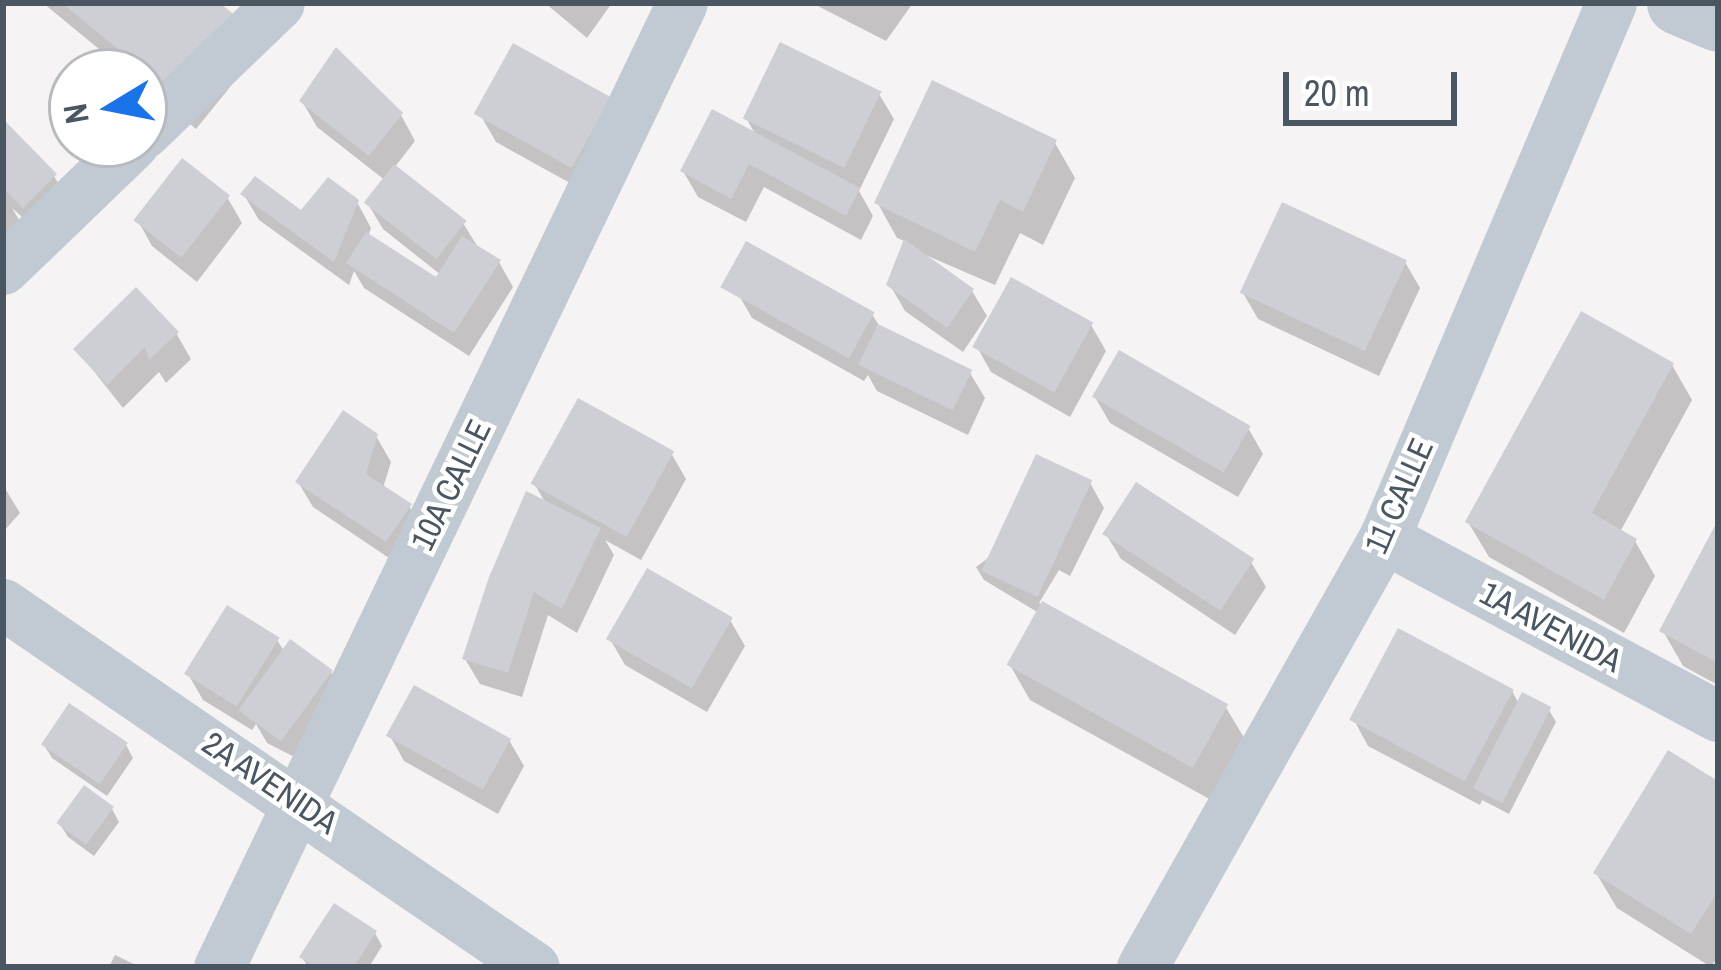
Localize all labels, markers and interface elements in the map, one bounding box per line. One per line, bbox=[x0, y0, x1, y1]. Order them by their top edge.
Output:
north arrow bbox=[48, 48, 168, 168]
scale bar bbox=[1289, 48, 1463, 122]
text: 20 m bbox=[1304, 69, 1370, 117]
text: N bbox=[52, 100, 99, 127]
street label: 10A CALLE bbox=[402, 413, 500, 557]
street label: 11 CALLE bbox=[1356, 433, 1442, 559]
street label: 1A AVENIDA bbox=[1472, 573, 1630, 681]
street label: 2A AVENIDA bbox=[194, 723, 346, 843]

